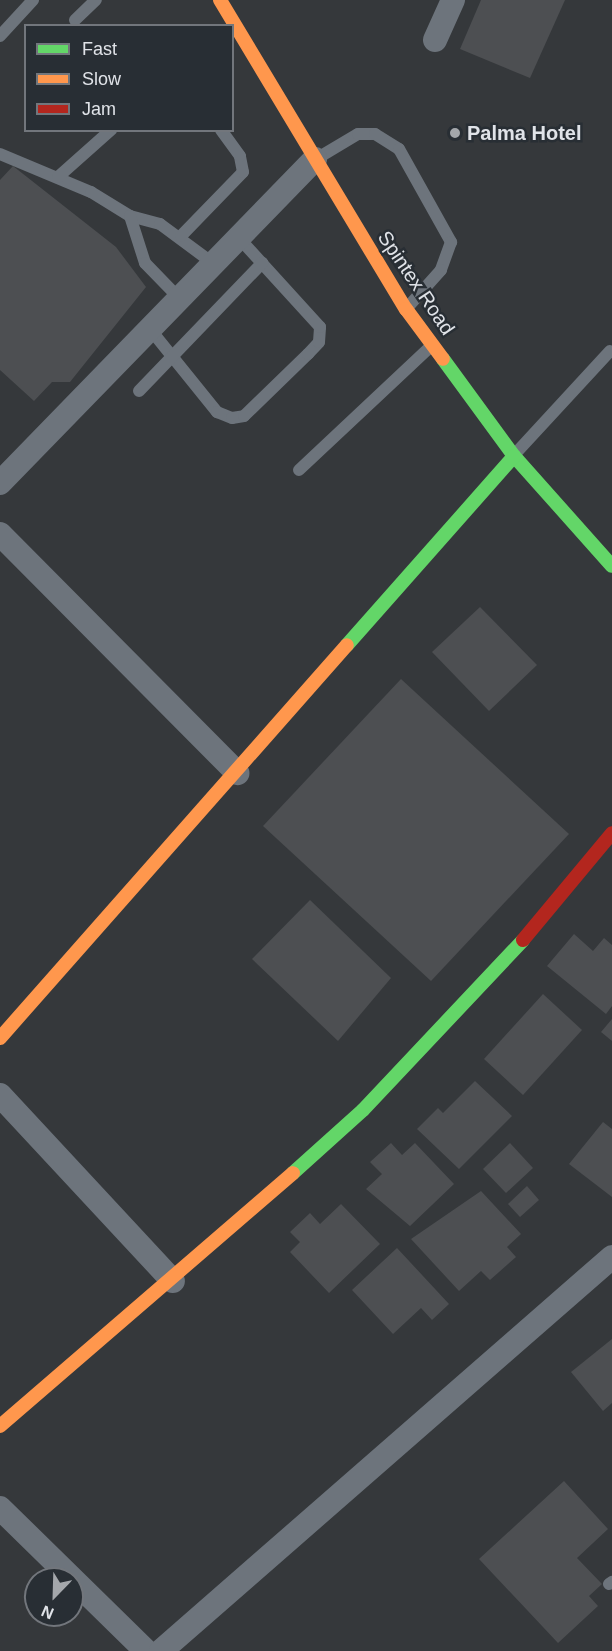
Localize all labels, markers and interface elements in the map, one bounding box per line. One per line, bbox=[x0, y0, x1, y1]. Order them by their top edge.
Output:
legend bbox=[24, 24, 234, 132]
text: Fast bbox=[82, 39, 117, 59]
text: Slow bbox=[82, 69, 121, 89]
text: Jam bbox=[82, 99, 116, 119]
place label: Palma Hotel bbox=[467, 121, 581, 145]
marker: Palma Hotel bbox=[448, 126, 462, 140]
street label: Spintex Road bbox=[372, 227, 460, 339]
north arrow bbox=[24, 1567, 84, 1627]
text: N bbox=[39, 1602, 56, 1622]

